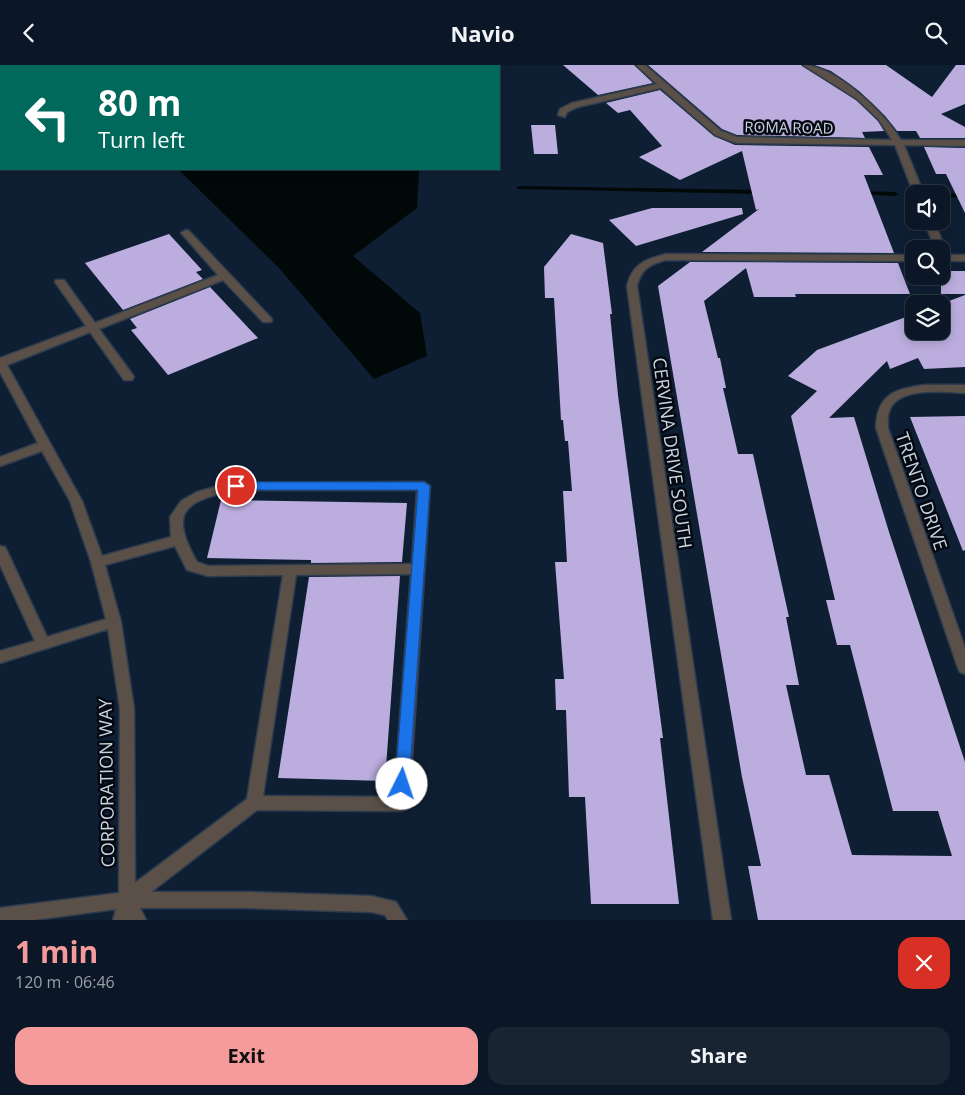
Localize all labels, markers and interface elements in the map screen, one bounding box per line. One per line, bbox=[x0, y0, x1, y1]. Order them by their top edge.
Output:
text: Navio bbox=[450, 18, 515, 48]
icon: back bbox=[15, 19, 43, 47]
icon: search bbox=[922, 19, 950, 47]
text: 80 m bbox=[98, 79, 181, 126]
icon: left bbox=[15, 85, 80, 150]
street label: ROMA ROAD bbox=[744, 116, 834, 138]
text: Turn left bbox=[98, 124, 185, 154]
map controls bbox=[905, 185, 950, 340]
button: sound bbox=[905, 185, 950, 230]
button: search bbox=[905, 240, 950, 285]
button: layers bbox=[905, 295, 950, 340]
street label: CERVINA DRIVE SOUTH bbox=[648, 356, 698, 550]
street label: TRENTO DRIVE bbox=[891, 429, 953, 553]
pin bbox=[215, 465, 257, 507]
icon: arrive bbox=[222, 472, 250, 500]
street label: CORPORATION WAY bbox=[93, 697, 119, 868]
position arrow bbox=[375, 757, 427, 809]
text: 1 min bbox=[15, 931, 98, 972]
button: close bbox=[898, 937, 950, 989]
text: 120 m · 06:46 bbox=[15, 971, 115, 993]
button: Exit bbox=[15, 1027, 478, 1085]
button: Share bbox=[488, 1027, 950, 1085]

